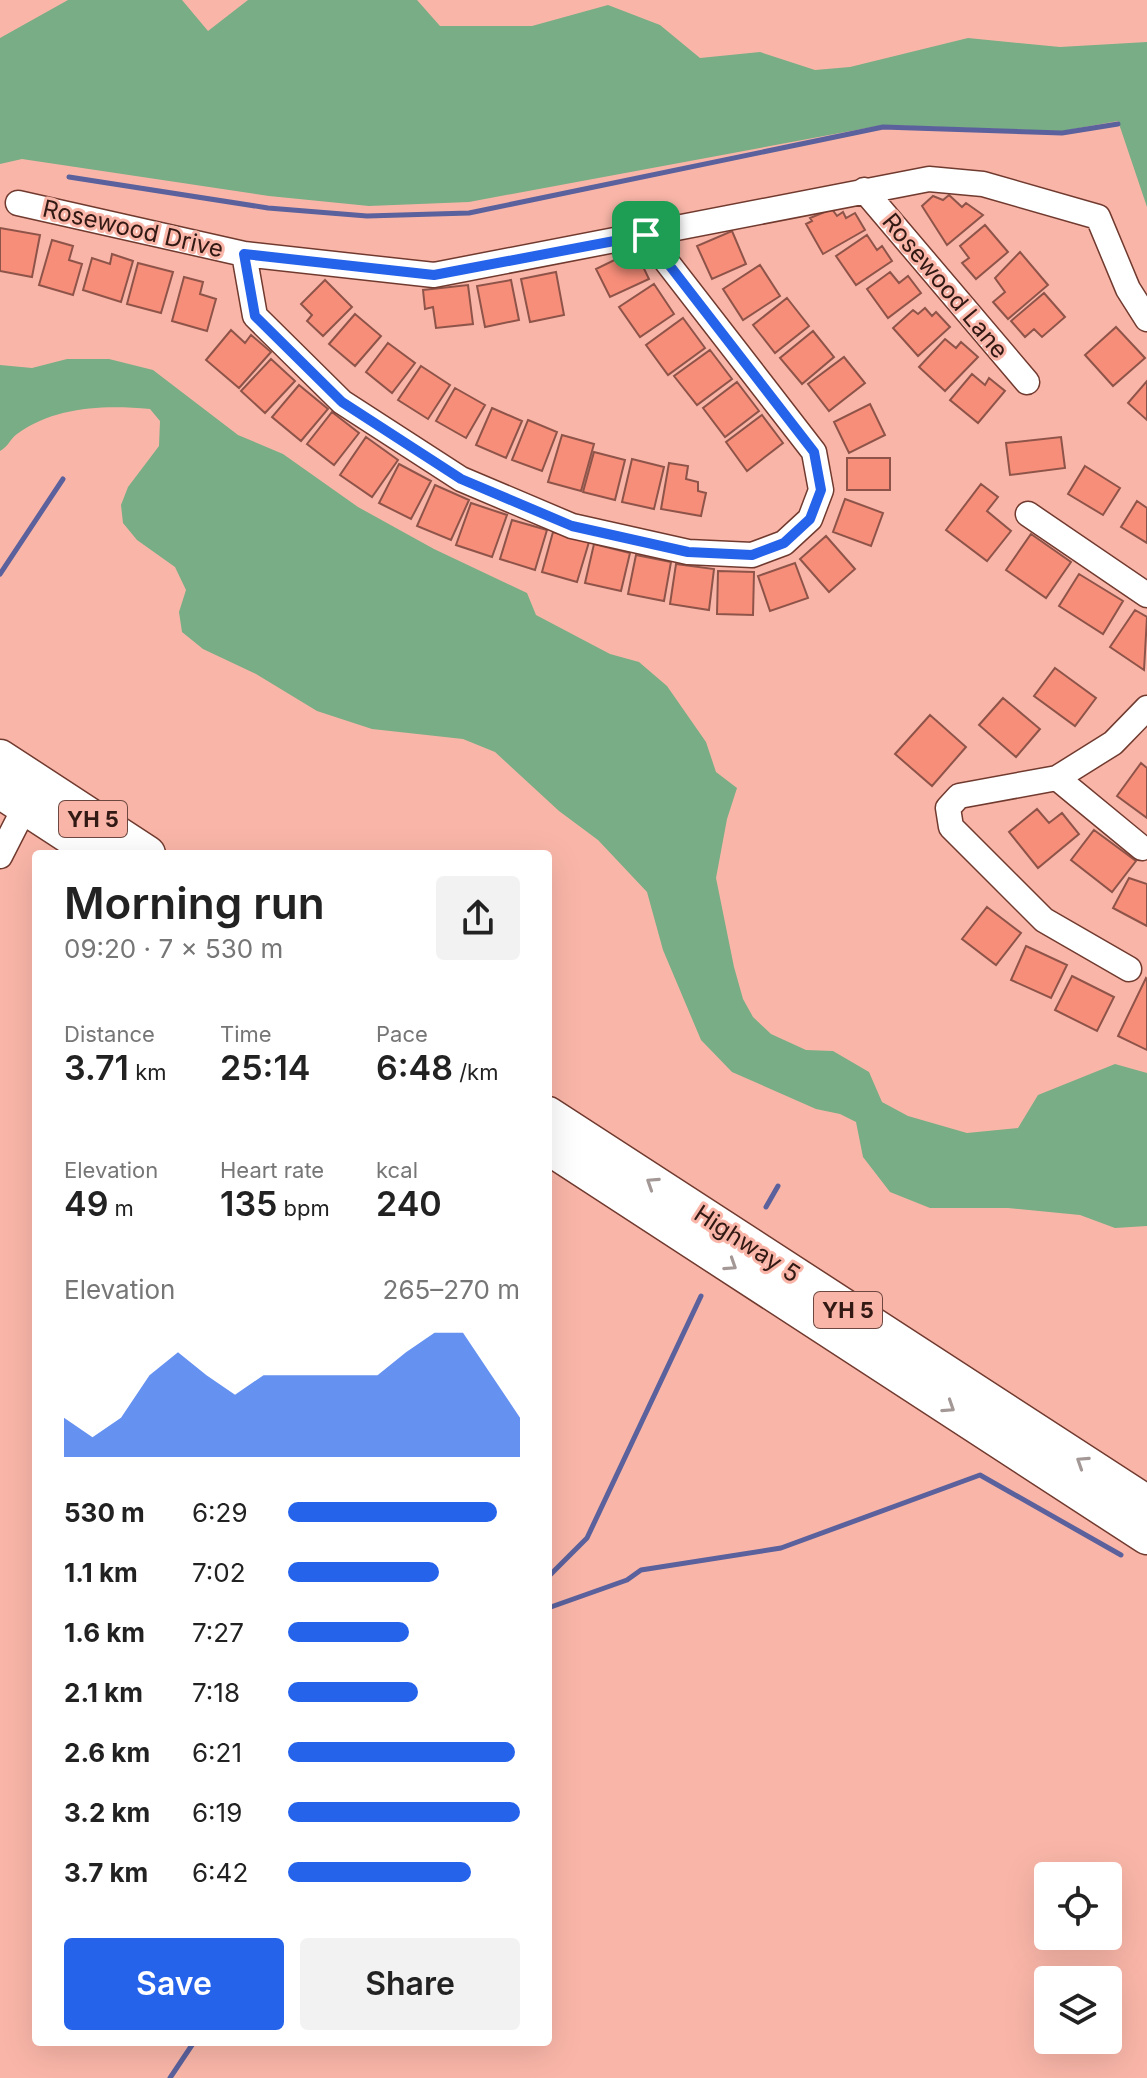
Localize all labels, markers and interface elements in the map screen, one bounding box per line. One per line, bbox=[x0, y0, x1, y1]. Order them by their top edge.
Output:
street label: Rosewood Drive bbox=[40, 194, 226, 263]
pin bbox=[612, 201, 680, 269]
street label: Rosewood Lane bbox=[876, 207, 1014, 364]
icon: arrive bbox=[624, 213, 668, 257]
road number: YH 5 bbox=[59, 801, 127, 837]
text: Morning run bbox=[64, 876, 325, 930]
button: share bbox=[436, 876, 520, 960]
text: 09:20 · 7 × 530 m bbox=[64, 933, 283, 964]
text: Distance bbox=[64, 1021, 155, 1047]
text: Time bbox=[220, 1021, 272, 1047]
text: Pace bbox=[376, 1021, 428, 1047]
text: 3.71 bbox=[64, 1047, 129, 1088]
text: 25:14 bbox=[220, 1047, 310, 1088]
text: 6:48 bbox=[376, 1047, 453, 1088]
text: km bbox=[129, 1059, 167, 1085]
text: /km bbox=[453, 1059, 498, 1085]
text: Elevation bbox=[64, 1157, 158, 1183]
text: Heart rate bbox=[220, 1157, 324, 1183]
text: kcal bbox=[376, 1157, 418, 1183]
one-way arrow bbox=[647, 1177, 661, 1192]
text: 49 bbox=[64, 1183, 108, 1224]
text: 135 bbox=[220, 1183, 277, 1224]
text: 240 bbox=[376, 1183, 442, 1224]
text: m bbox=[108, 1195, 134, 1221]
text: bpm bbox=[277, 1195, 330, 1221]
street label: Highway 5 bbox=[689, 1199, 806, 1288]
one-way arrow bbox=[722, 1256, 737, 1271]
text: Elevation bbox=[64, 1274, 175, 1305]
text: 265–270 m bbox=[383, 1274, 520, 1305]
road number: YH 5 bbox=[814, 1292, 882, 1328]
one-way arrow bbox=[940, 1397, 955, 1412]
one-way arrow bbox=[1076, 1456, 1090, 1471]
text: 530 m bbox=[64, 1497, 145, 1528]
text: 6:29 bbox=[192, 1497, 248, 1528]
text: 1.1 km bbox=[64, 1557, 138, 1588]
text: 7:02 bbox=[192, 1557, 246, 1588]
text: 1.6 km bbox=[64, 1617, 145, 1648]
text: 7:27 bbox=[192, 1617, 244, 1648]
text: 2.1 km bbox=[64, 1677, 143, 1708]
text: 7:18 bbox=[192, 1677, 240, 1708]
text: 2.6 km bbox=[64, 1737, 150, 1768]
text: 6:21 bbox=[192, 1737, 242, 1768]
text: 3.2 km bbox=[64, 1797, 150, 1828]
text: 6:19 bbox=[192, 1797, 242, 1828]
text: 3.7 km bbox=[64, 1857, 148, 1888]
text: 6:42 bbox=[192, 1857, 248, 1888]
map controls bbox=[1034, 1862, 1122, 2054]
button: locate bbox=[1034, 1862, 1122, 1950]
button: Save bbox=[64, 1938, 284, 2030]
button: Share bbox=[300, 1938, 520, 2030]
button: layers bbox=[1034, 1966, 1122, 2054]

